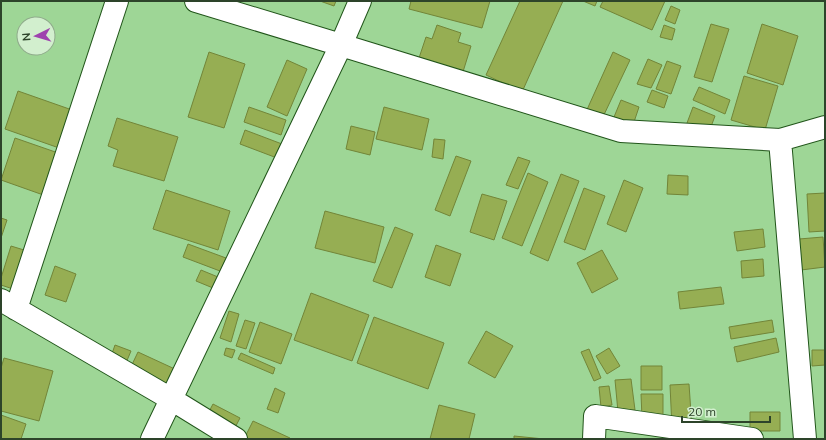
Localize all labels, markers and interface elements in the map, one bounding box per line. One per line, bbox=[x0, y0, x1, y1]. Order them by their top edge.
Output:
north arrow bbox=[16, 16, 56, 56]
text: N bbox=[19, 32, 33, 42]
scale bar bbox=[682, 398, 770, 424]
text: 20 m bbox=[688, 404, 716, 419]

